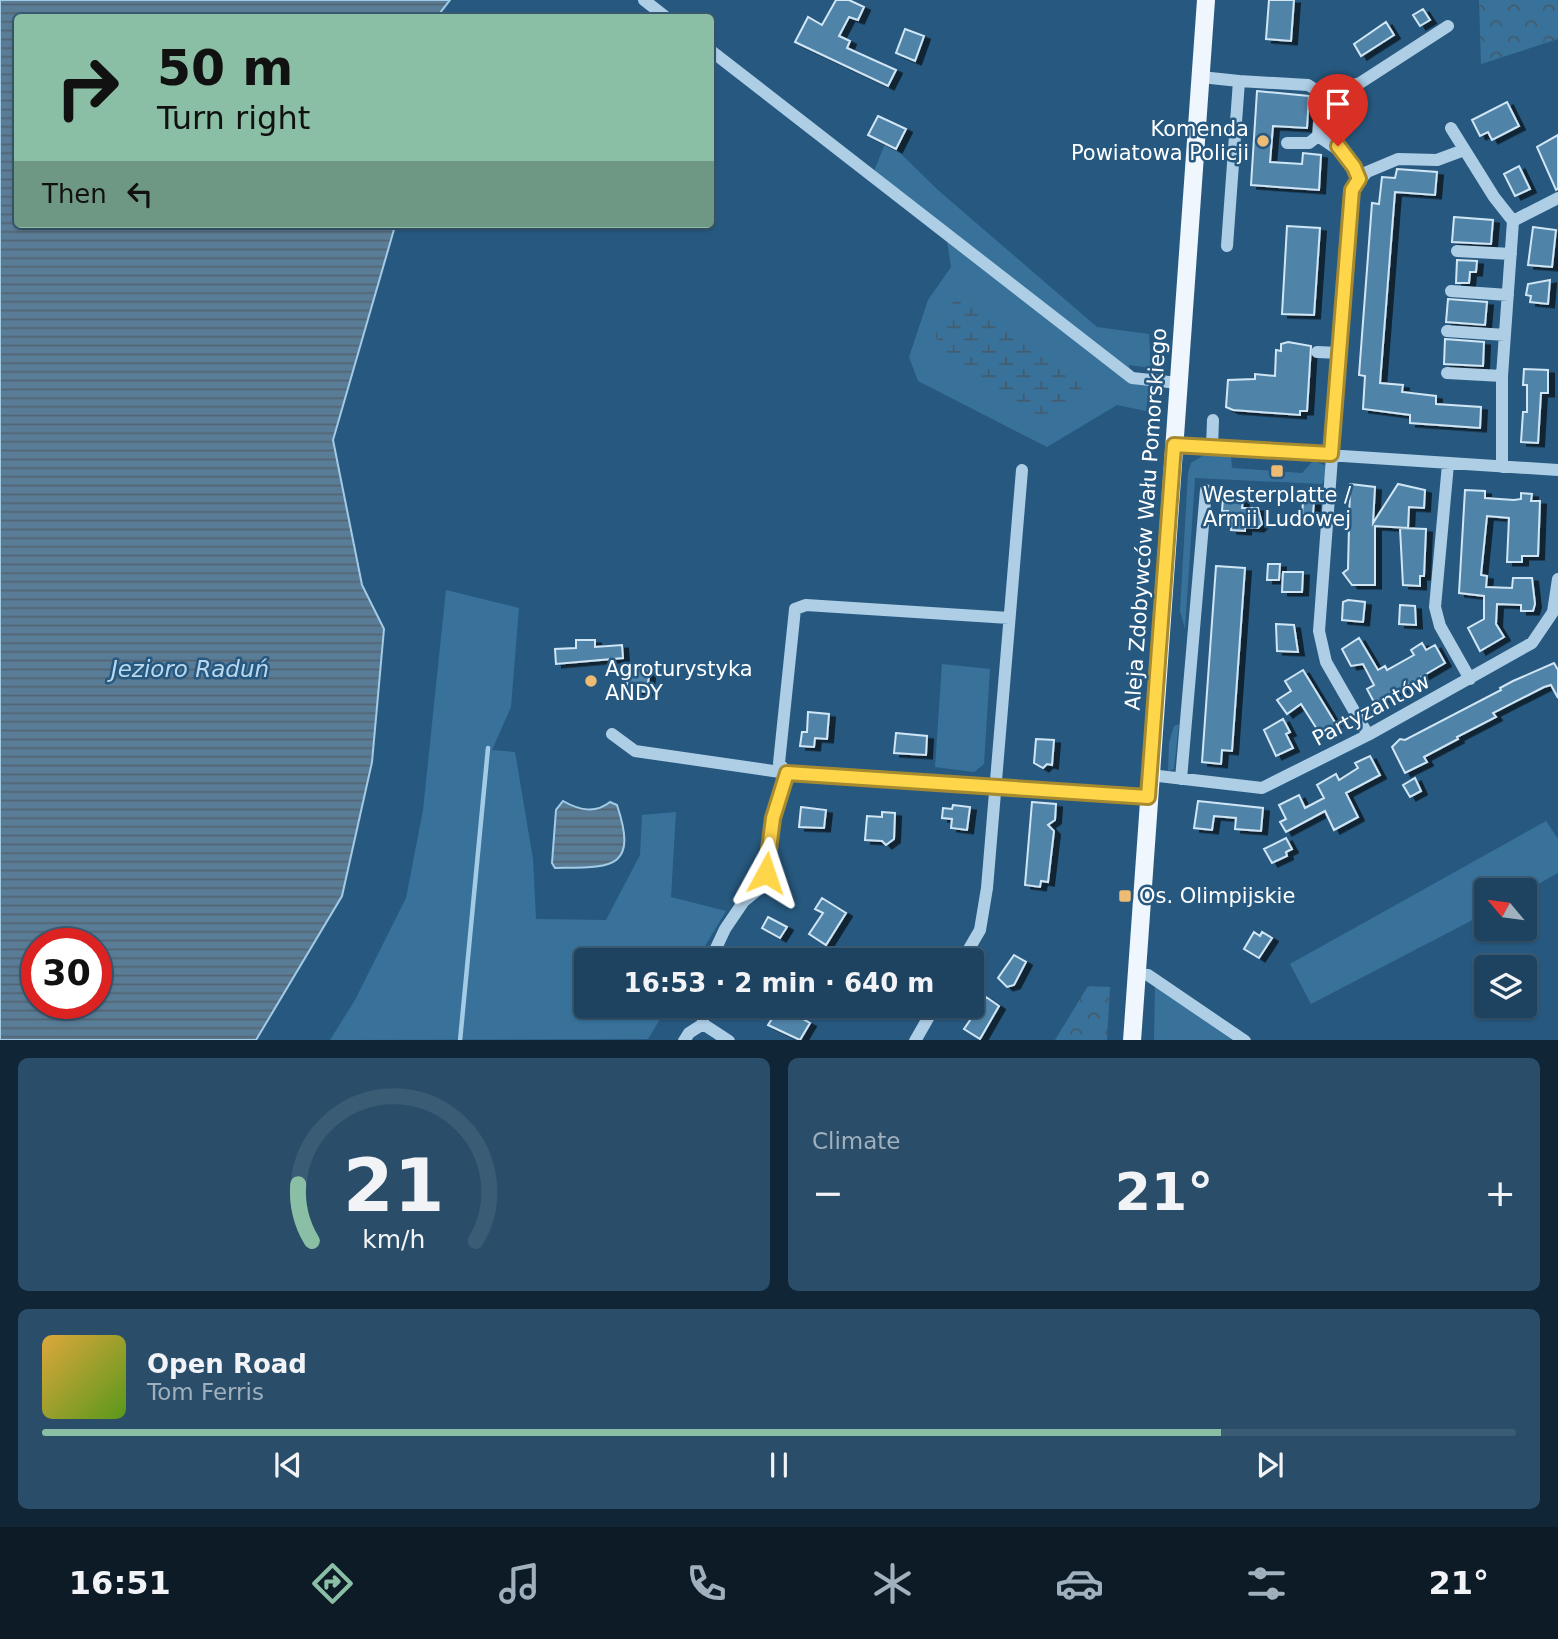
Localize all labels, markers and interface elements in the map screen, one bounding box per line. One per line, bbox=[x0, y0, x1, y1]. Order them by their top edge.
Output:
text: 50 m bbox=[157, 40, 293, 97]
icon: right bbox=[42, 42, 133, 133]
pin bbox=[1308, 74, 1368, 146]
icon: arrive bbox=[1319, 85, 1357, 123]
text: Turn right bbox=[157, 99, 310, 137]
place label: Komenda Powiatowa Policji bbox=[1071, 117, 1249, 165]
marker: Komenda Powiatowa Policji bbox=[1255, 133, 1271, 149]
icon: left bbox=[121, 175, 159, 213]
text: Then bbox=[42, 179, 107, 209]
street label: Aleja Zdobywców Wału Pomorskiego bbox=[1121, 327, 1171, 711]
marker: Westerplatte / Armii Ludowej bbox=[1269, 463, 1285, 479]
place label: Westerplatte / Armii Ludowej bbox=[1203, 483, 1352, 531]
water label: Jezioro Raduń bbox=[107, 656, 269, 682]
place label: Agroturystyka ANDY bbox=[605, 657, 753, 705]
street label: Partyzantów bbox=[1308, 669, 1434, 751]
marker: Agroturystyka ANDY bbox=[583, 673, 599, 689]
position arrow bbox=[729, 836, 803, 910]
north arrow bbox=[1474, 878, 1536, 942]
map controls bbox=[1474, 878, 1537, 1018]
place label: Os. Olimpijskie bbox=[1139, 884, 1295, 908]
marker: Os. Olimpijskie bbox=[1117, 888, 1133, 904]
speed limit sign: 30 bbox=[21, 928, 112, 1019]
button: layers bbox=[1474, 955, 1537, 1018]
text: 16:53 · 2 min · 640 m bbox=[624, 968, 934, 998]
text: Climate bbox=[812, 1128, 901, 1154]
text: 21 bbox=[343, 1143, 445, 1228]
text: 21° bbox=[1115, 1162, 1213, 1222]
text: − bbox=[812, 1171, 844, 1215]
text: + bbox=[1484, 1171, 1516, 1215]
text: km/h bbox=[362, 1224, 426, 1253]
text: Open Road bbox=[147, 1349, 307, 1379]
text: Tom Ferris bbox=[147, 1379, 264, 1405]
icon: previous bbox=[269, 1446, 307, 1484]
icon: pause bbox=[760, 1446, 798, 1484]
icon: next bbox=[1251, 1446, 1289, 1484]
icon: directions bbox=[308, 1559, 357, 1608]
icon: music bbox=[495, 1559, 544, 1608]
icon: phone bbox=[682, 1559, 731, 1608]
icon: climate bbox=[868, 1559, 917, 1608]
icon: car bbox=[1055, 1559, 1104, 1608]
icon: filters bbox=[1242, 1559, 1291, 1608]
text: 16:51 bbox=[69, 1564, 171, 1602]
text: 21° bbox=[1429, 1564, 1489, 1602]

